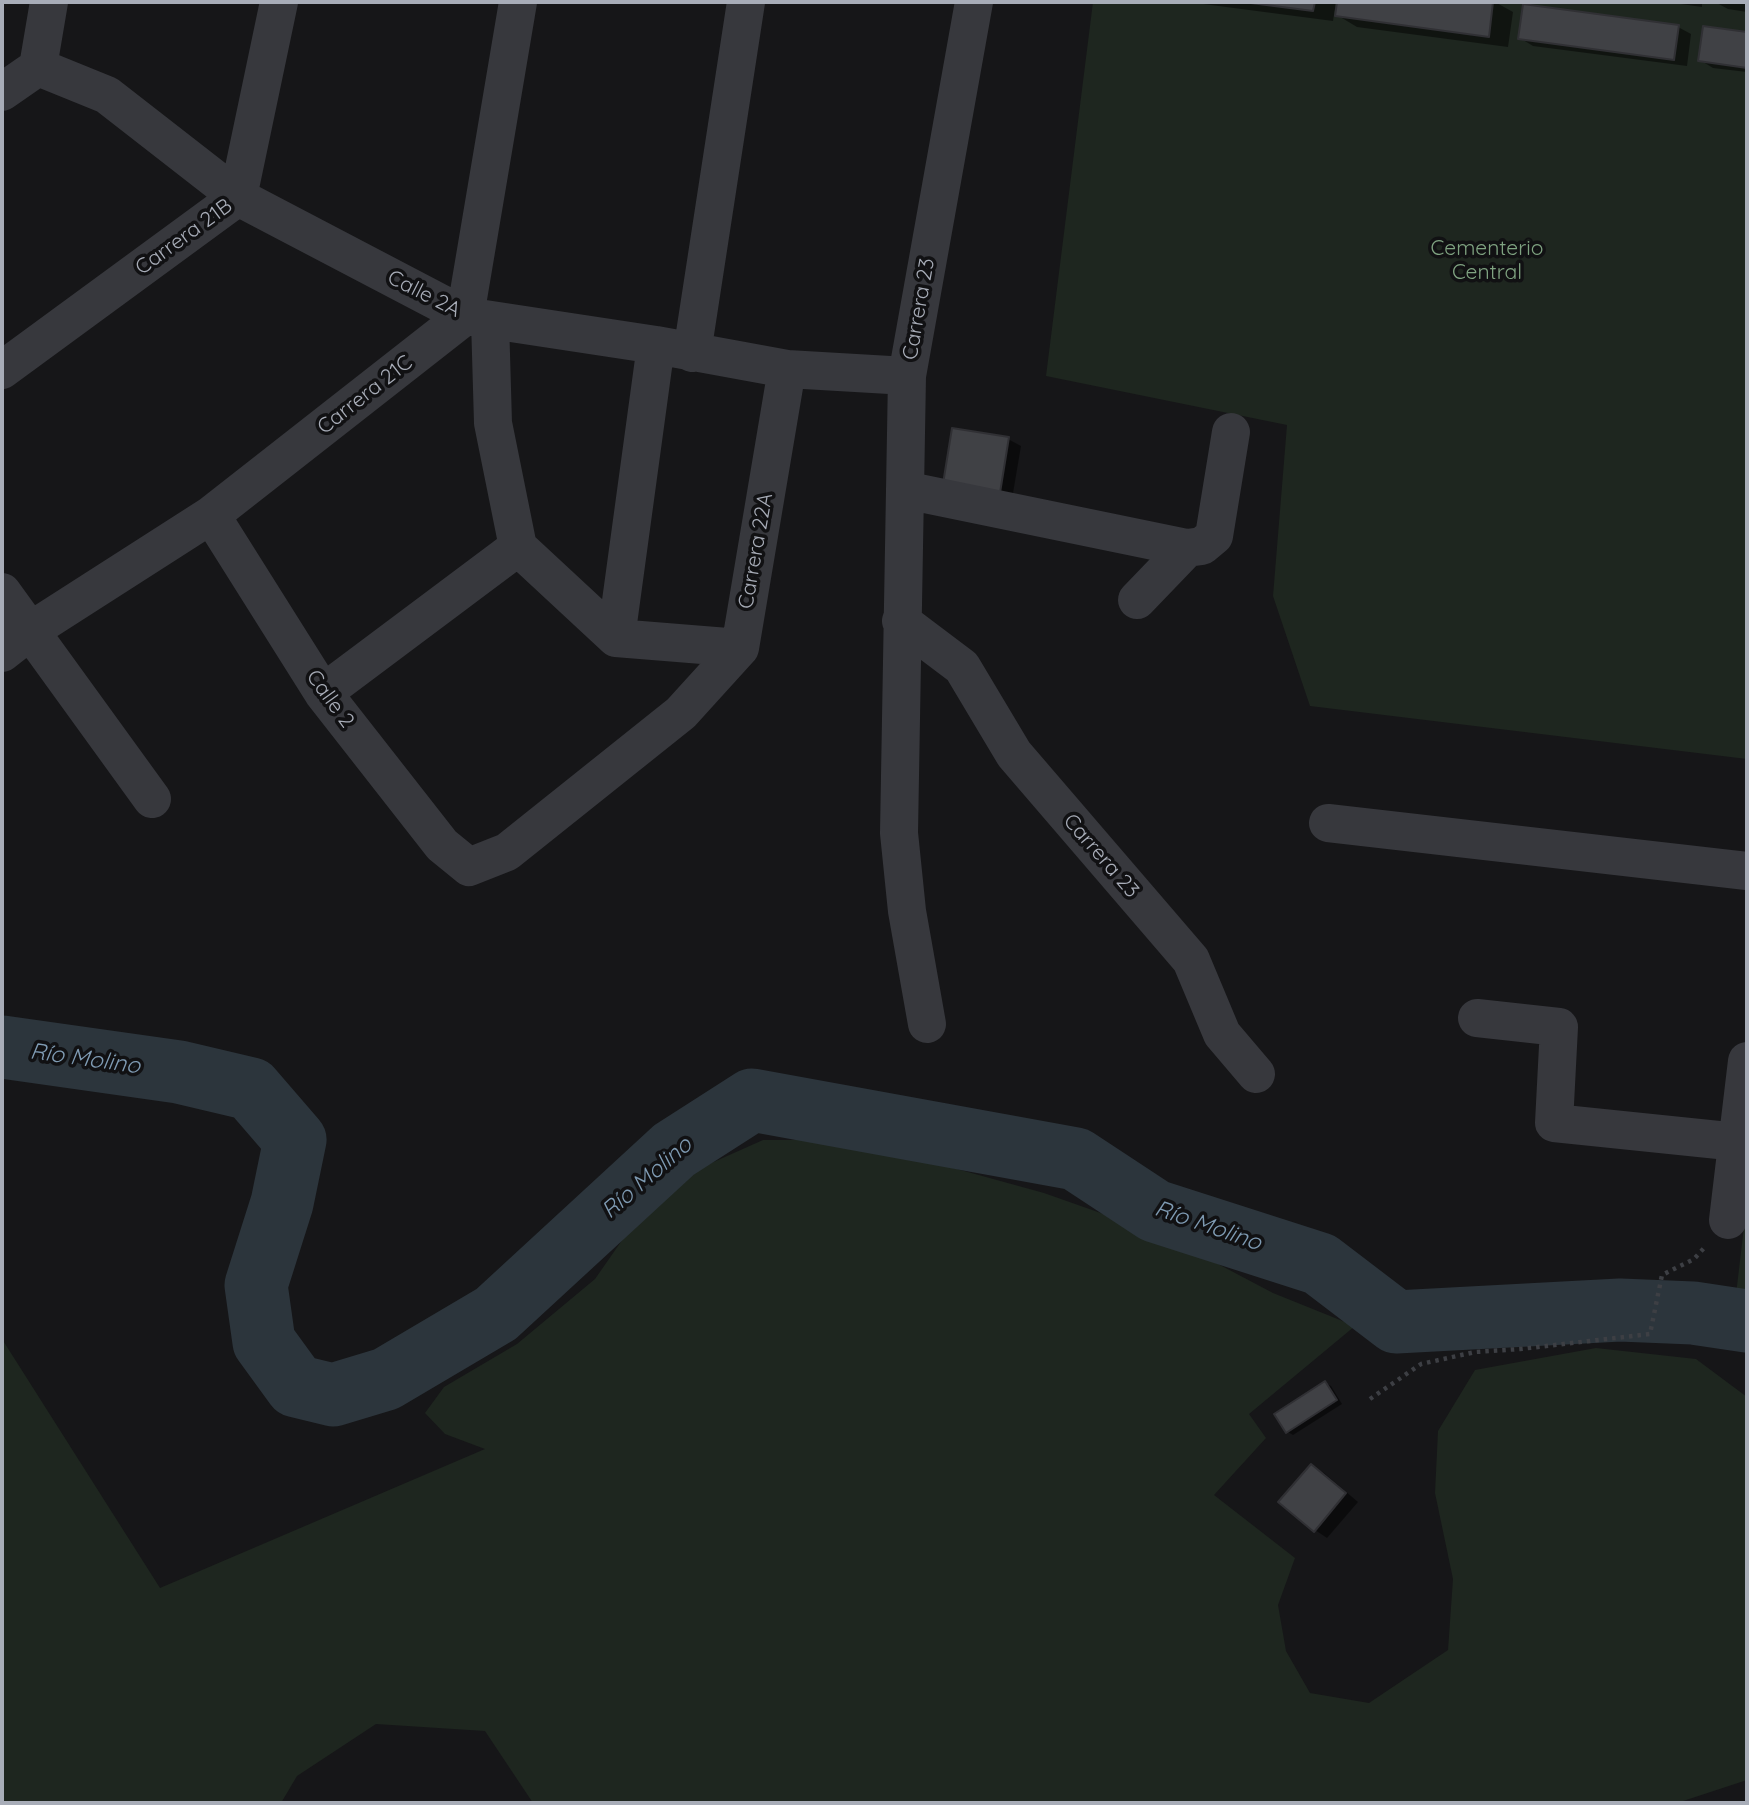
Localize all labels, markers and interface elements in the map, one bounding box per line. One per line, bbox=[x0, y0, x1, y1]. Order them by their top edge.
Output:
street label: Carrera 21B bbox=[131, 193, 237, 281]
park label: Cementerio Central bbox=[1431, 236, 1543, 286]
street label: Carrera 23 bbox=[898, 256, 940, 362]
street label: Calle 2A bbox=[383, 265, 465, 323]
street label: Carrera 21C bbox=[313, 350, 417, 440]
street label: Carrera 22A bbox=[733, 491, 779, 611]
street label: Calle 2 bbox=[301, 665, 359, 733]
street label: Carrera 23 bbox=[1058, 809, 1144, 903]
water label: Río Molino bbox=[28, 1038, 142, 1080]
water label: Río Molino bbox=[596, 1131, 698, 1225]
water label: Río Molino bbox=[1151, 1195, 1265, 1257]

